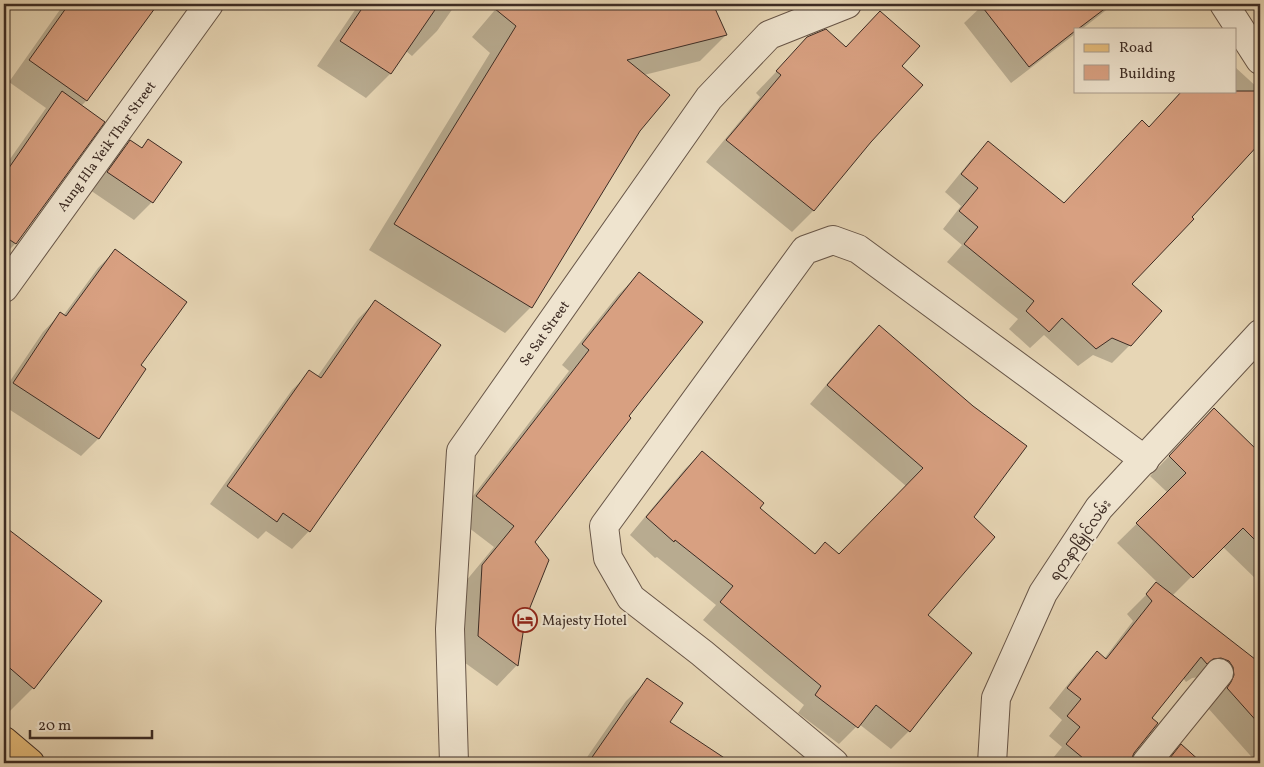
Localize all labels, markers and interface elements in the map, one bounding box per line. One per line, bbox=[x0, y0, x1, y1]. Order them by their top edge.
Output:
legend bbox=[1074, 28, 1236, 92]
text: Road bbox=[1119, 38, 1153, 59]
text: Building bbox=[1119, 64, 1176, 85]
street label: Aung Hla Yeik Thar Street bbox=[53, 78, 161, 216]
street label: Se Sat Street bbox=[516, 297, 575, 370]
street label: ရတနာမြိုင်လမ်း bbox=[1044, 495, 1117, 586]
hotel icon: Majesty Hotel bbox=[512, 607, 538, 633]
place label: Majesty Hotel bbox=[542, 612, 627, 631]
scale bar bbox=[30, 707, 152, 739]
text: 20 m bbox=[38, 716, 71, 737]

